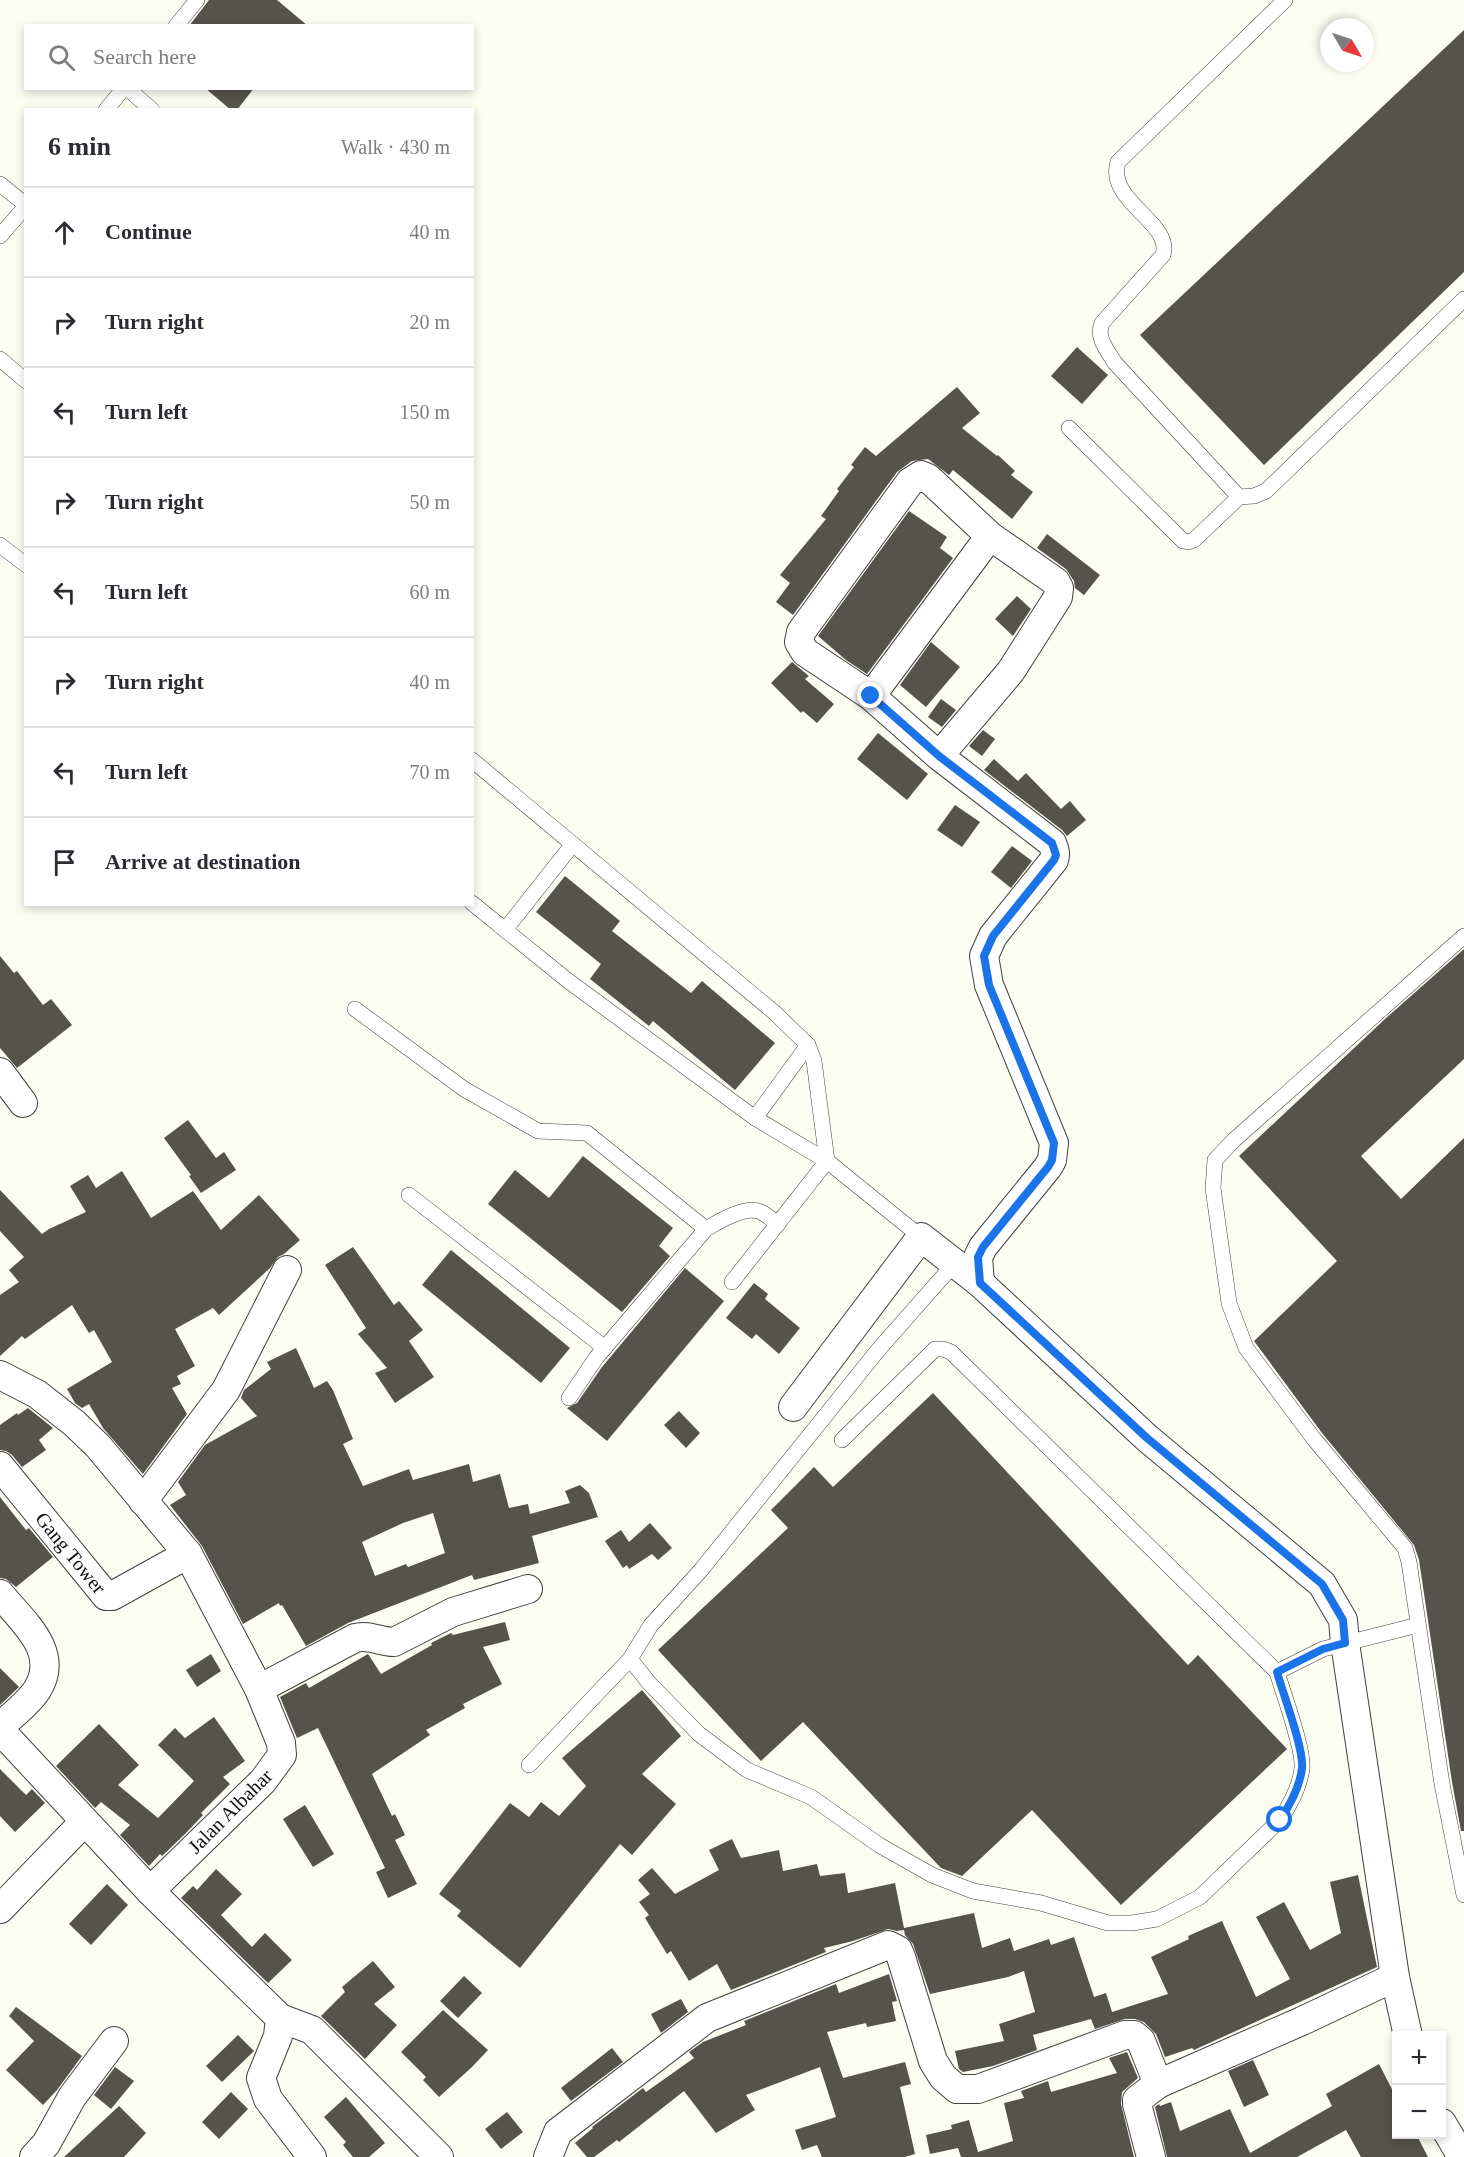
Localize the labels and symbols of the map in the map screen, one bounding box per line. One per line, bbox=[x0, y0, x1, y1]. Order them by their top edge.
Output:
north arrow bbox=[1320, 18, 1374, 72]
route end bbox=[857, 682, 883, 708]
street label: Gang Tower bbox=[31, 1508, 111, 1598]
street label: Jalan Albahar bbox=[184, 1764, 277, 1857]
route start bbox=[1266, 1806, 1292, 1832]

